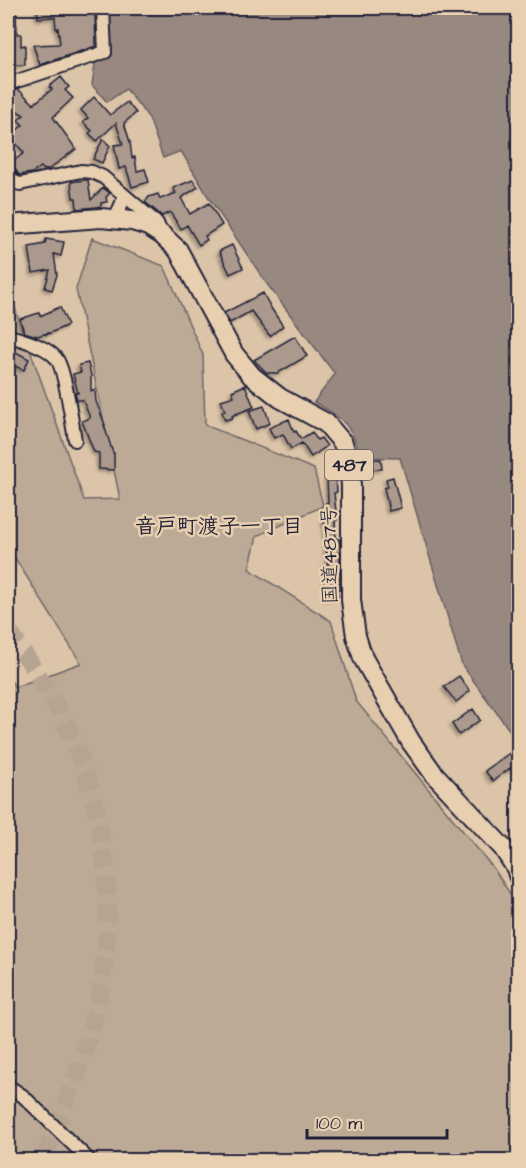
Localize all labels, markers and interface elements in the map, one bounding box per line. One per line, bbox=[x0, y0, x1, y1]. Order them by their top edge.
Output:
road number: 487 bbox=[325, 450, 373, 480]
street label: 国道487号 bbox=[315, 505, 345, 605]
district label: 音戸町渡子一丁目 bbox=[135, 512, 303, 541]
scale bar bbox=[307, 1102, 446, 1140]
text: 100 m bbox=[316, 1111, 362, 1136]

